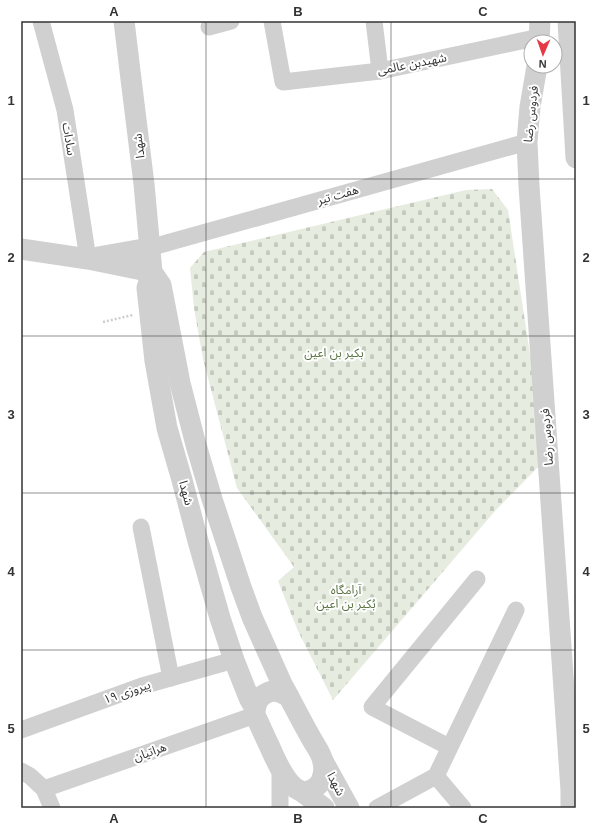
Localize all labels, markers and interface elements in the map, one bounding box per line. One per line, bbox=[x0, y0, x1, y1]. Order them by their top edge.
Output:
text: A bbox=[109, 4, 119, 19]
text: B bbox=[293, 4, 303, 19]
text: C bbox=[478, 4, 488, 19]
north arrow bbox=[523, 34, 563, 74]
street label: شهیدبن عالمی bbox=[376, 50, 448, 78]
text: N bbox=[538, 58, 547, 70]
street label: فردوس رضا bbox=[521, 85, 541, 143]
text: 1 bbox=[7, 93, 15, 108]
text: 1 bbox=[582, 93, 590, 108]
street label: سادات bbox=[59, 121, 79, 157]
street label: شهدا bbox=[131, 133, 147, 159]
street label: هفت تیر bbox=[315, 182, 360, 208]
text: 2 bbox=[7, 250, 15, 265]
text: 2 bbox=[582, 250, 590, 265]
park label: بکیر بن اعین bbox=[304, 346, 364, 360]
text: 3 bbox=[7, 407, 15, 422]
text: 3 bbox=[582, 407, 590, 422]
street label: فردوس رضا bbox=[538, 408, 556, 466]
street label: شهدا bbox=[176, 479, 196, 507]
text: 4 bbox=[7, 564, 15, 579]
text: 4 bbox=[582, 564, 590, 579]
park label: آرامگاه بُکیر بن اعین bbox=[316, 583, 376, 611]
street label: پیروزی ۱۹ bbox=[102, 677, 153, 708]
text: 5 bbox=[7, 721, 15, 736]
text: 5 bbox=[582, 721, 590, 736]
street label: هراتیان bbox=[132, 740, 168, 764]
street label: شهدا bbox=[324, 770, 348, 798]
text: A bbox=[109, 811, 119, 826]
text: B bbox=[293, 811, 303, 826]
text: C bbox=[478, 811, 488, 826]

